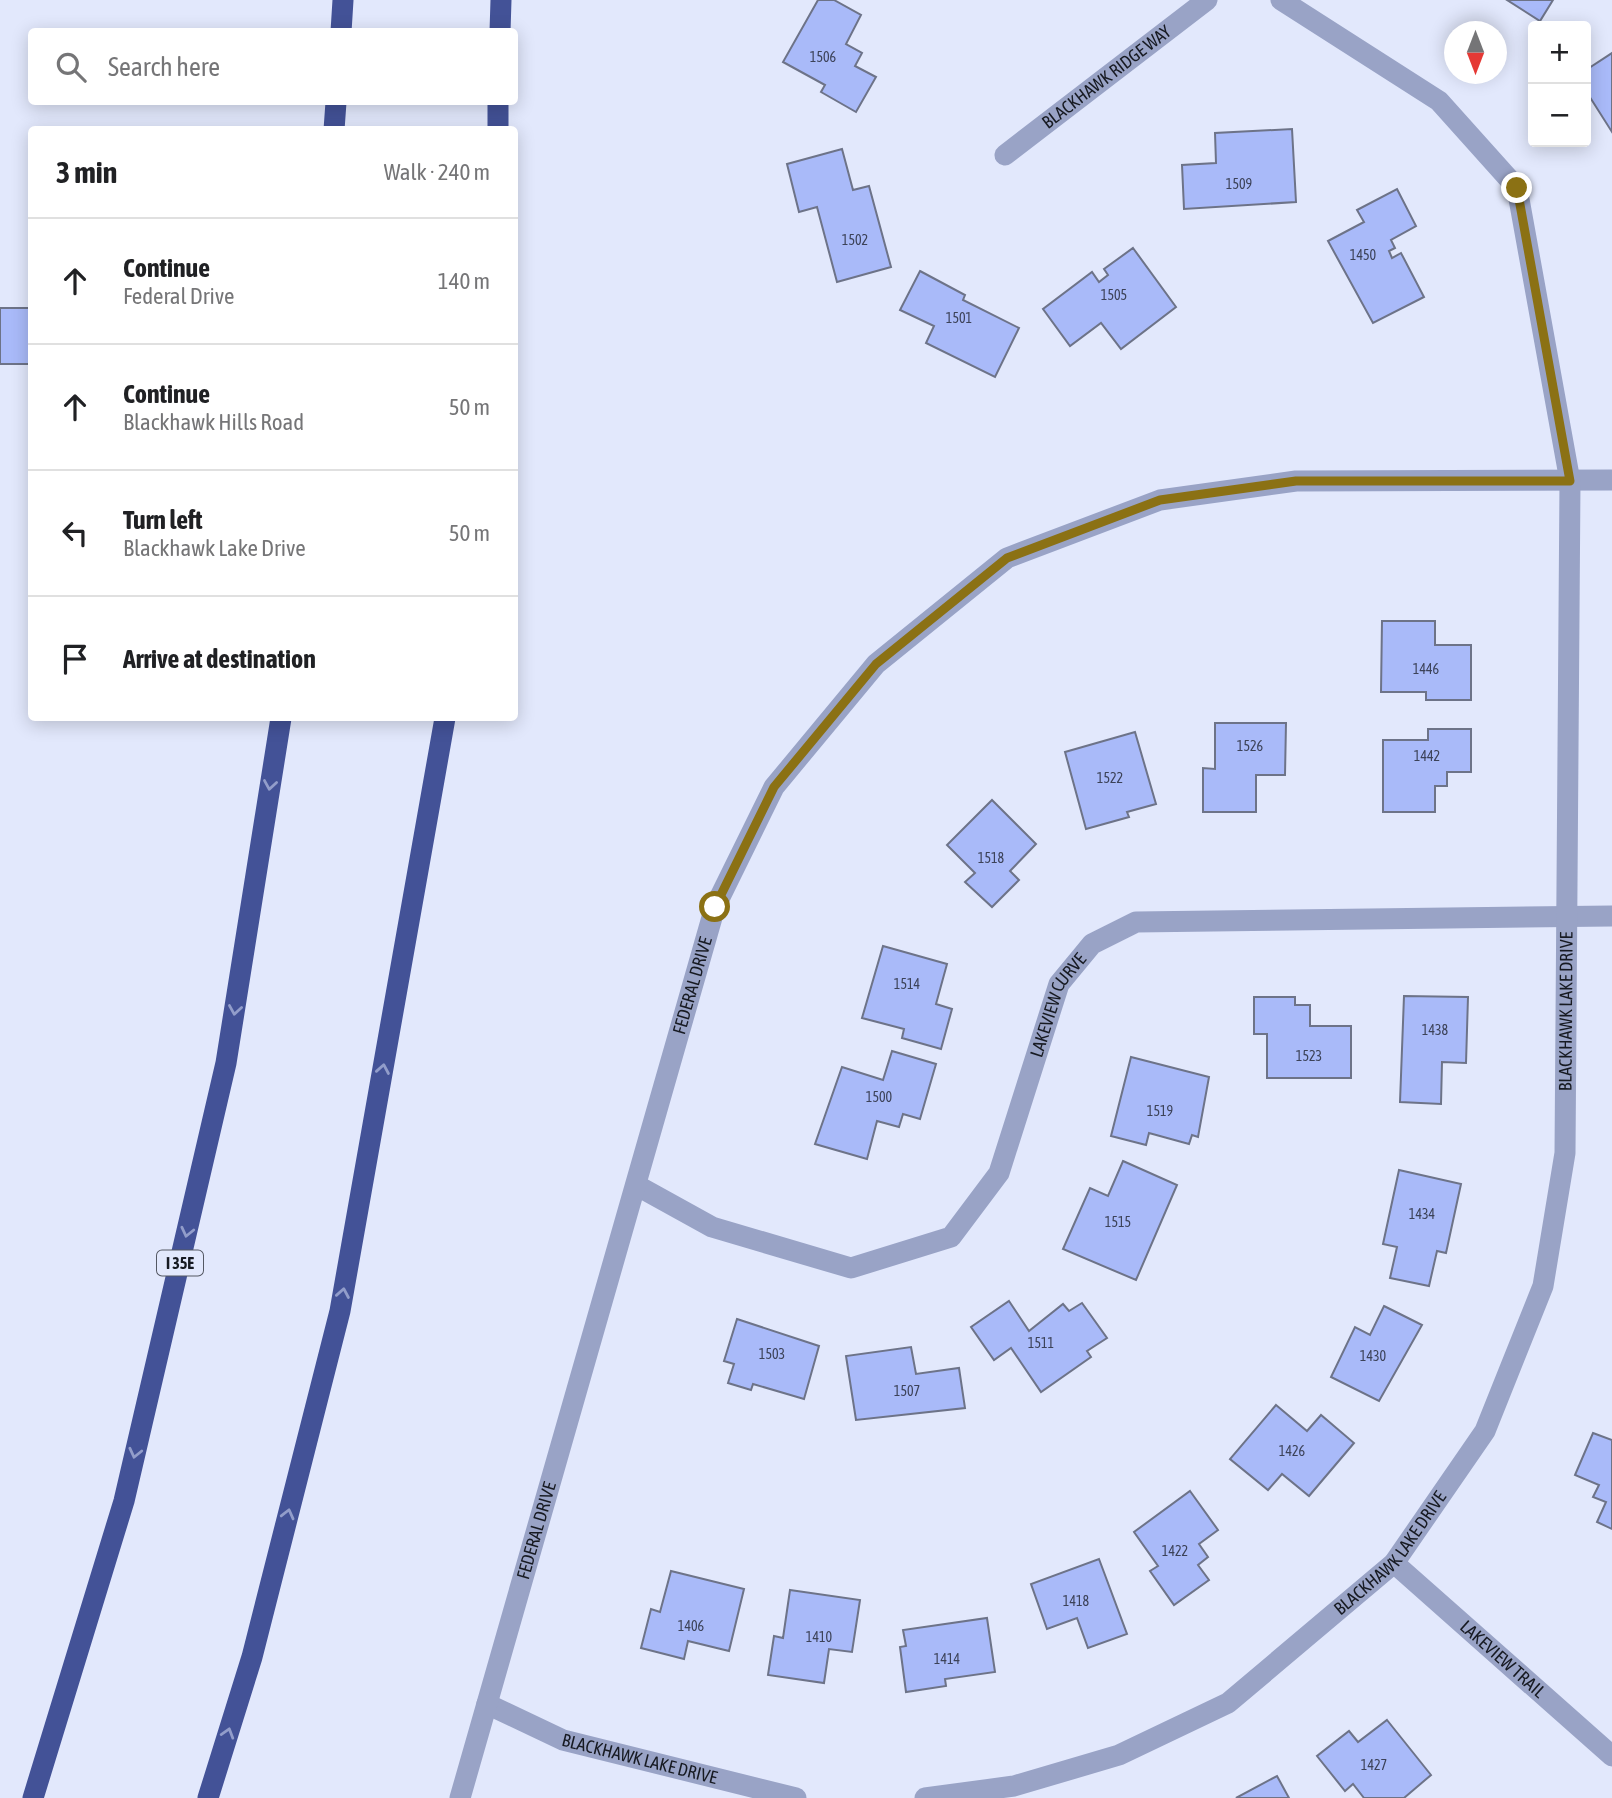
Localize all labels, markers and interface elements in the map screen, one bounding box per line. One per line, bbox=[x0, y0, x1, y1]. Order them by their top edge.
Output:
street label: BLACKHAWK RIDGE WAY bbox=[1038, 21, 1175, 133]
north arrow bbox=[1444, 21, 1507, 84]
map controls bbox=[1528, 21, 1591, 147]
button: + bbox=[1528, 21, 1591, 84]
search box bbox=[28, 28, 518, 105]
icon: search bbox=[52, 48, 90, 86]
house number: 1506 bbox=[810, 49, 837, 65]
text: Search here bbox=[108, 52, 220, 82]
button: − bbox=[1528, 84, 1591, 147]
text: 3 min bbox=[56, 155, 117, 189]
text: Walk · 240 m bbox=[384, 159, 490, 185]
route end bbox=[1501, 172, 1532, 203]
house number: 1509 bbox=[1226, 176, 1252, 192]
house number: 1502 bbox=[842, 232, 868, 248]
house number: 1450 bbox=[1350, 247, 1377, 263]
text: Continue bbox=[123, 253, 210, 283]
icon: ahead bbox=[56, 262, 94, 300]
text: 140 m bbox=[438, 268, 490, 294]
text: Federal Drive bbox=[123, 283, 234, 309]
house number: 1505 bbox=[1101, 287, 1127, 303]
house number: 1501 bbox=[946, 310, 972, 326]
text: Continue bbox=[123, 379, 210, 409]
icon: ahead bbox=[56, 388, 94, 426]
text: 50 m bbox=[449, 394, 490, 420]
text: Blackhawk Hills Road bbox=[123, 409, 304, 435]
text: Turn left bbox=[123, 505, 203, 535]
icon: left bbox=[56, 514, 94, 552]
text: 50 m bbox=[449, 520, 490, 546]
text: Blackhawk Lake Drive bbox=[123, 535, 306, 561]
icon: arrive bbox=[56, 640, 94, 678]
text: Arrive at destination bbox=[123, 644, 316, 674]
house number: 1446 bbox=[1413, 661, 1440, 677]
house number: 1526 bbox=[1237, 738, 1264, 754]
house number: 1442 bbox=[1414, 748, 1440, 764]
house number: 1522 bbox=[1097, 770, 1123, 786]
one-way arrow bbox=[263, 779, 278, 791]
house number: 1518 bbox=[978, 850, 1005, 866]
route start bbox=[699, 891, 730, 922]
street label: BLACKHAWK LAKE DRIVE bbox=[1554, 931, 1577, 1091]
street label: FEDERAL DRIVE bbox=[668, 934, 716, 1037]
street label: LAKEVIEW CURVE bbox=[1025, 948, 1090, 1060]
house number: 1514 bbox=[894, 976, 921, 992]
one-way arrow bbox=[228, 1004, 243, 1015]
house number: 1438 bbox=[1422, 1022, 1449, 1038]
house number: 1523 bbox=[1296, 1048, 1322, 1064]
one-way arrow bbox=[375, 1063, 390, 1075]
house number: 1500 bbox=[866, 1089, 893, 1105]
house number: 1519 bbox=[1147, 1103, 1173, 1119]
house number: 1434 bbox=[1409, 1206, 1436, 1222]
house number: 1515 bbox=[1105, 1214, 1131, 1230]
one-way arrow bbox=[181, 1226, 195, 1238]
road number: I 35E bbox=[157, 1250, 203, 1275]
one-way arrow bbox=[335, 1287, 350, 1299]
house number: 1511 bbox=[1028, 1335, 1054, 1351]
house number: 1503 bbox=[759, 1346, 785, 1362]
house number: 1430 bbox=[1360, 1348, 1387, 1364]
house number: 1507 bbox=[894, 1383, 920, 1399]
house number: 1426 bbox=[1279, 1443, 1306, 1459]
one-way arrow bbox=[129, 1447, 143, 1459]
street label: FEDERAL DRIVE bbox=[512, 1479, 560, 1582]
street label: BLACKHAWK LAKE DRIVE bbox=[1330, 1487, 1450, 1619]
one-way arrow bbox=[280, 1508, 294, 1520]
house number: 1422 bbox=[1162, 1543, 1188, 1559]
house number: 1418 bbox=[1063, 1593, 1090, 1609]
street label: LAKEVIEW TRAIL bbox=[1456, 1616, 1550, 1702]
house number: 1406 bbox=[678, 1618, 705, 1634]
house number: 1410 bbox=[806, 1629, 833, 1645]
house number: 1414 bbox=[934, 1651, 961, 1667]
one-way arrow bbox=[220, 1727, 234, 1740]
street label: BLACKHAWK LAKE DRIVE bbox=[560, 1729, 720, 1788]
house number: 1427 bbox=[1361, 1757, 1387, 1773]

